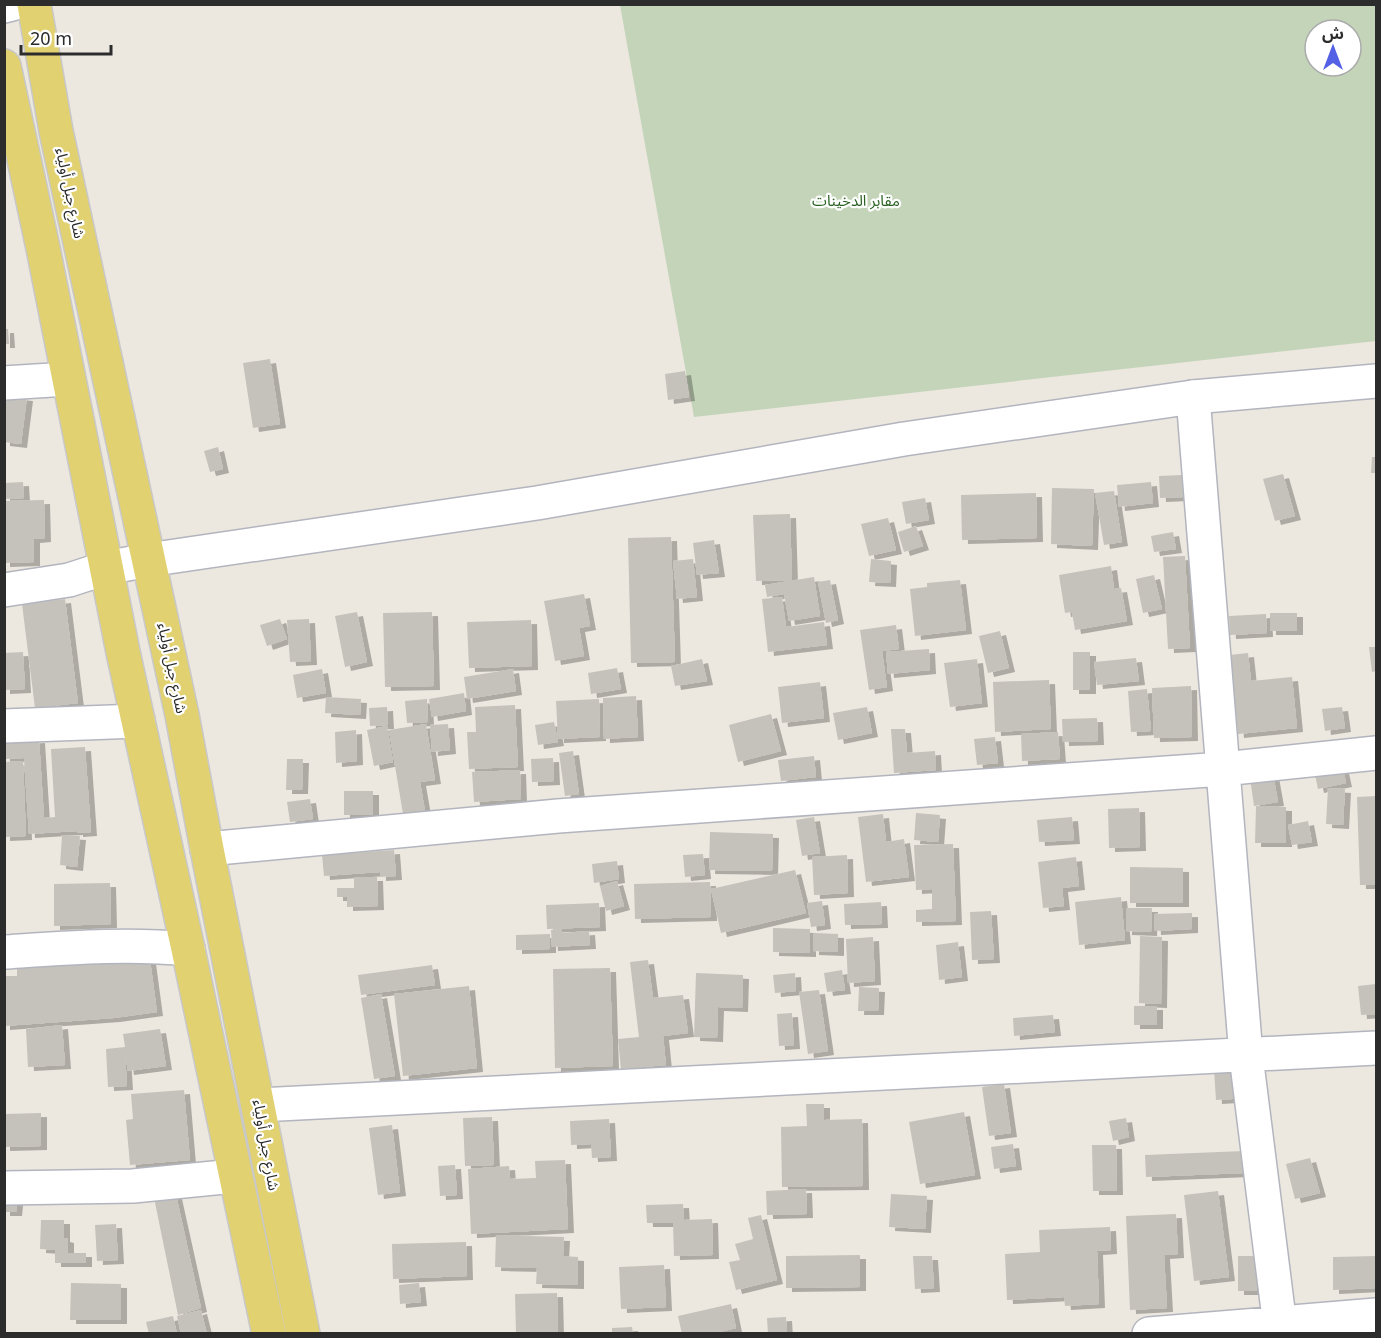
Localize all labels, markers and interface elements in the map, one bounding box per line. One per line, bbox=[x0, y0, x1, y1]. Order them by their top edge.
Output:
scale bar bbox=[21, 18, 111, 56]
north arrow bbox=[1303, 18, 1363, 78]
text: ش bbox=[1322, 22, 1344, 44]
text: 20 m bbox=[30, 26, 72, 50]
street label: شارع جبل أولياء bbox=[49, 146, 90, 241]
park label: مقابر الدخينات bbox=[812, 190, 900, 210]
street label: شارع جبل أولياء bbox=[151, 621, 192, 716]
street label: شارع جبل أولياء bbox=[246, 1098, 285, 1193]

